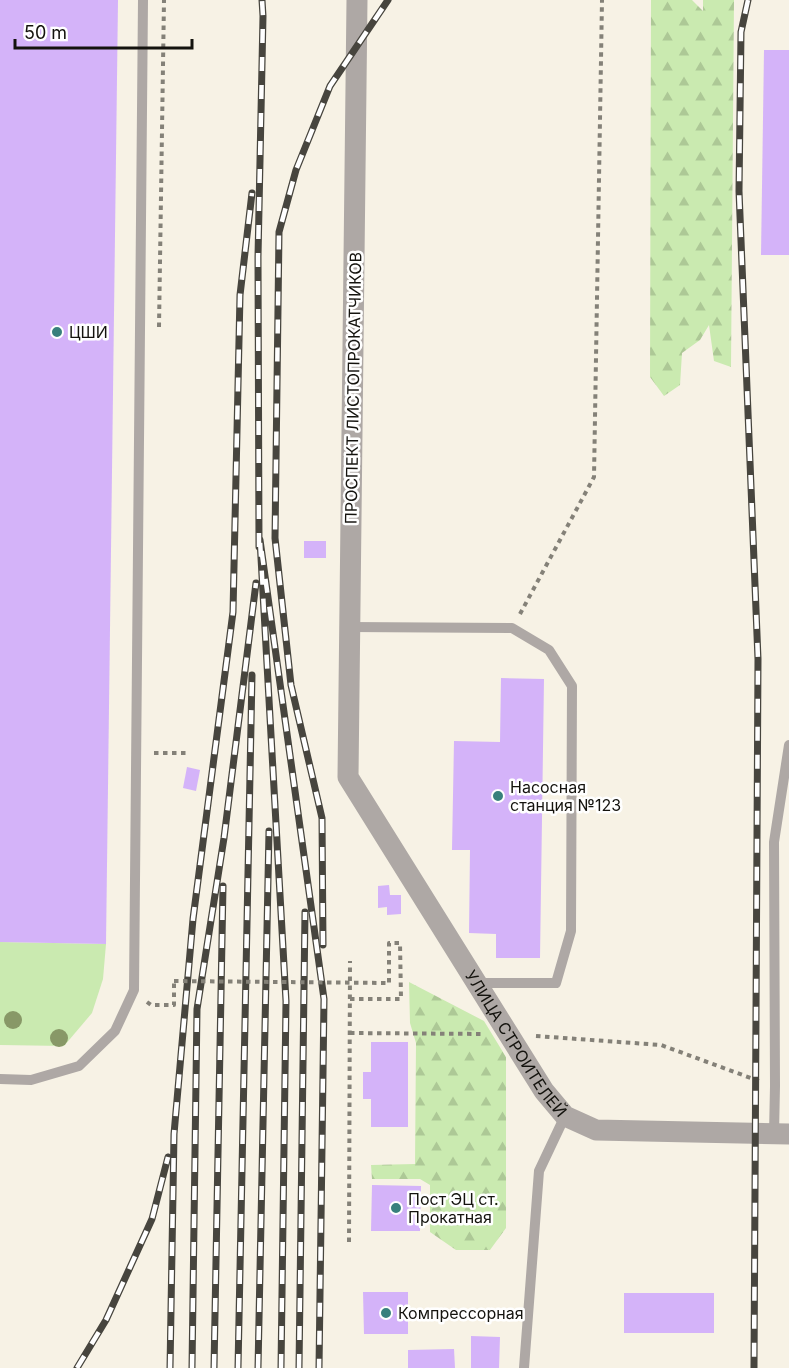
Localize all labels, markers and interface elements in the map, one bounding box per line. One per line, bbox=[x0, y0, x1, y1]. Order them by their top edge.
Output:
scale bar bbox=[15, 12, 192, 50]
text: 50 m bbox=[24, 22, 67, 43]
street label: ПРОСПЕКТ ЛИСТОПРОКАТЧИКОВ bbox=[341, 252, 365, 524]
place label: ЦШИ bbox=[69, 322, 108, 342]
marker: ЦШИ bbox=[50, 325, 64, 339]
place label: Насосная станция №123 bbox=[510, 777, 621, 815]
marker: Насосная станция №123 bbox=[491, 789, 505, 803]
street label: УЛИЦА СТРОИТЕЛЕЙ bbox=[461, 966, 571, 1121]
place label: Пост ЭЦ ст. Прокатная bbox=[408, 1189, 499, 1227]
marker: Пост ЭЦ ст. Прокатная bbox=[389, 1201, 403, 1215]
place label: Компрессорная bbox=[398, 1303, 524, 1323]
marker: Компрессорная bbox=[379, 1306, 393, 1320]

